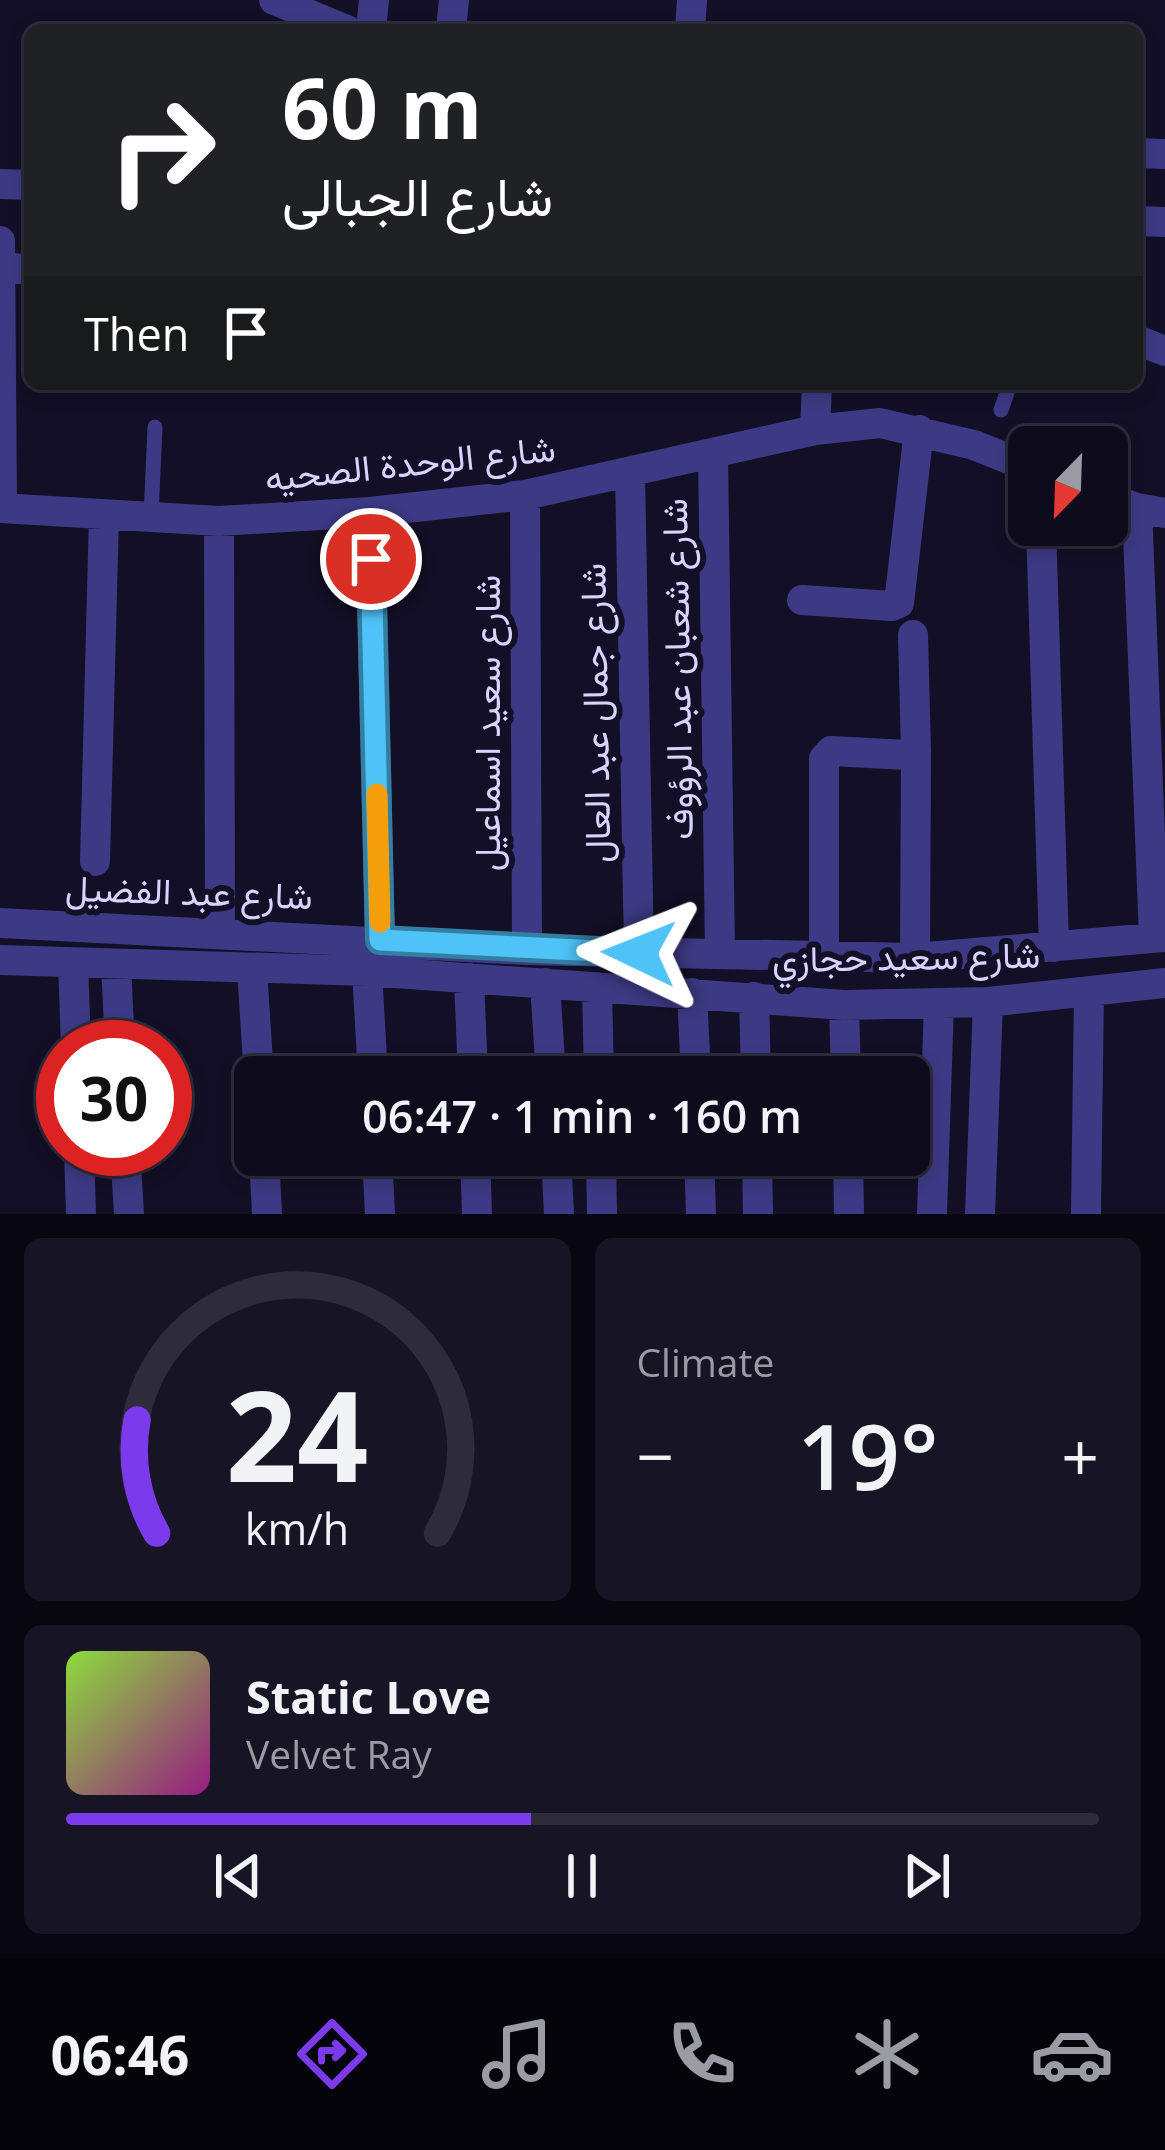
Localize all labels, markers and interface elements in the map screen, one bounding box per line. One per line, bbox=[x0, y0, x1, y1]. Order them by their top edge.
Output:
text: 60 m bbox=[282, 49, 482, 164]
icon: right bbox=[84, 72, 240, 228]
text: شارع الجبالى bbox=[282, 158, 553, 232]
icon: arrive bbox=[213, 300, 279, 366]
text: Then bbox=[84, 303, 189, 364]
street label: شارع الوحدة الصحيه bbox=[262, 423, 558, 503]
north arrow bbox=[1008, 426, 1128, 546]
map controls bbox=[1008, 426, 1128, 546]
street label: شارع شعبان عبد الرؤوف bbox=[649, 498, 705, 840]
pin bbox=[320, 508, 422, 610]
icon: arrive bbox=[338, 526, 404, 592]
street label: شارع جمال عبد العال bbox=[567, 563, 623, 863]
street label: شارع سعيد اسماعيل bbox=[462, 575, 512, 871]
street label: شارع عبد الفضيل bbox=[64, 863, 314, 921]
position arrow bbox=[576, 890, 702, 1016]
street label: شارع سعيد حجازي bbox=[772, 930, 1041, 989]
speed limit sign: 30 bbox=[36, 1020, 192, 1176]
text: 06:47 · 1 min · 160 m bbox=[362, 1085, 802, 1146]
text: Climate bbox=[637, 1335, 774, 1388]
text: 24 bbox=[226, 1349, 369, 1519]
text: 19° bbox=[797, 1394, 938, 1516]
text: − bbox=[637, 1410, 674, 1500]
text: + bbox=[1061, 1410, 1099, 1500]
text: km/h bbox=[245, 1498, 349, 1557]
text: Static Love bbox=[246, 1666, 491, 1727]
text: Velvet Ray bbox=[246, 1727, 432, 1780]
icon: previous bbox=[205, 1843, 271, 1909]
icon: pause bbox=[549, 1843, 615, 1909]
icon: next bbox=[894, 1843, 960, 1909]
icon: directions bbox=[290, 2012, 374, 2096]
icon: music bbox=[475, 2012, 559, 2096]
icon: phone bbox=[660, 2012, 744, 2096]
icon: climate bbox=[845, 2012, 929, 2096]
icon: car bbox=[1030, 2012, 1114, 2096]
text: 06:46 bbox=[51, 2017, 189, 2091]

